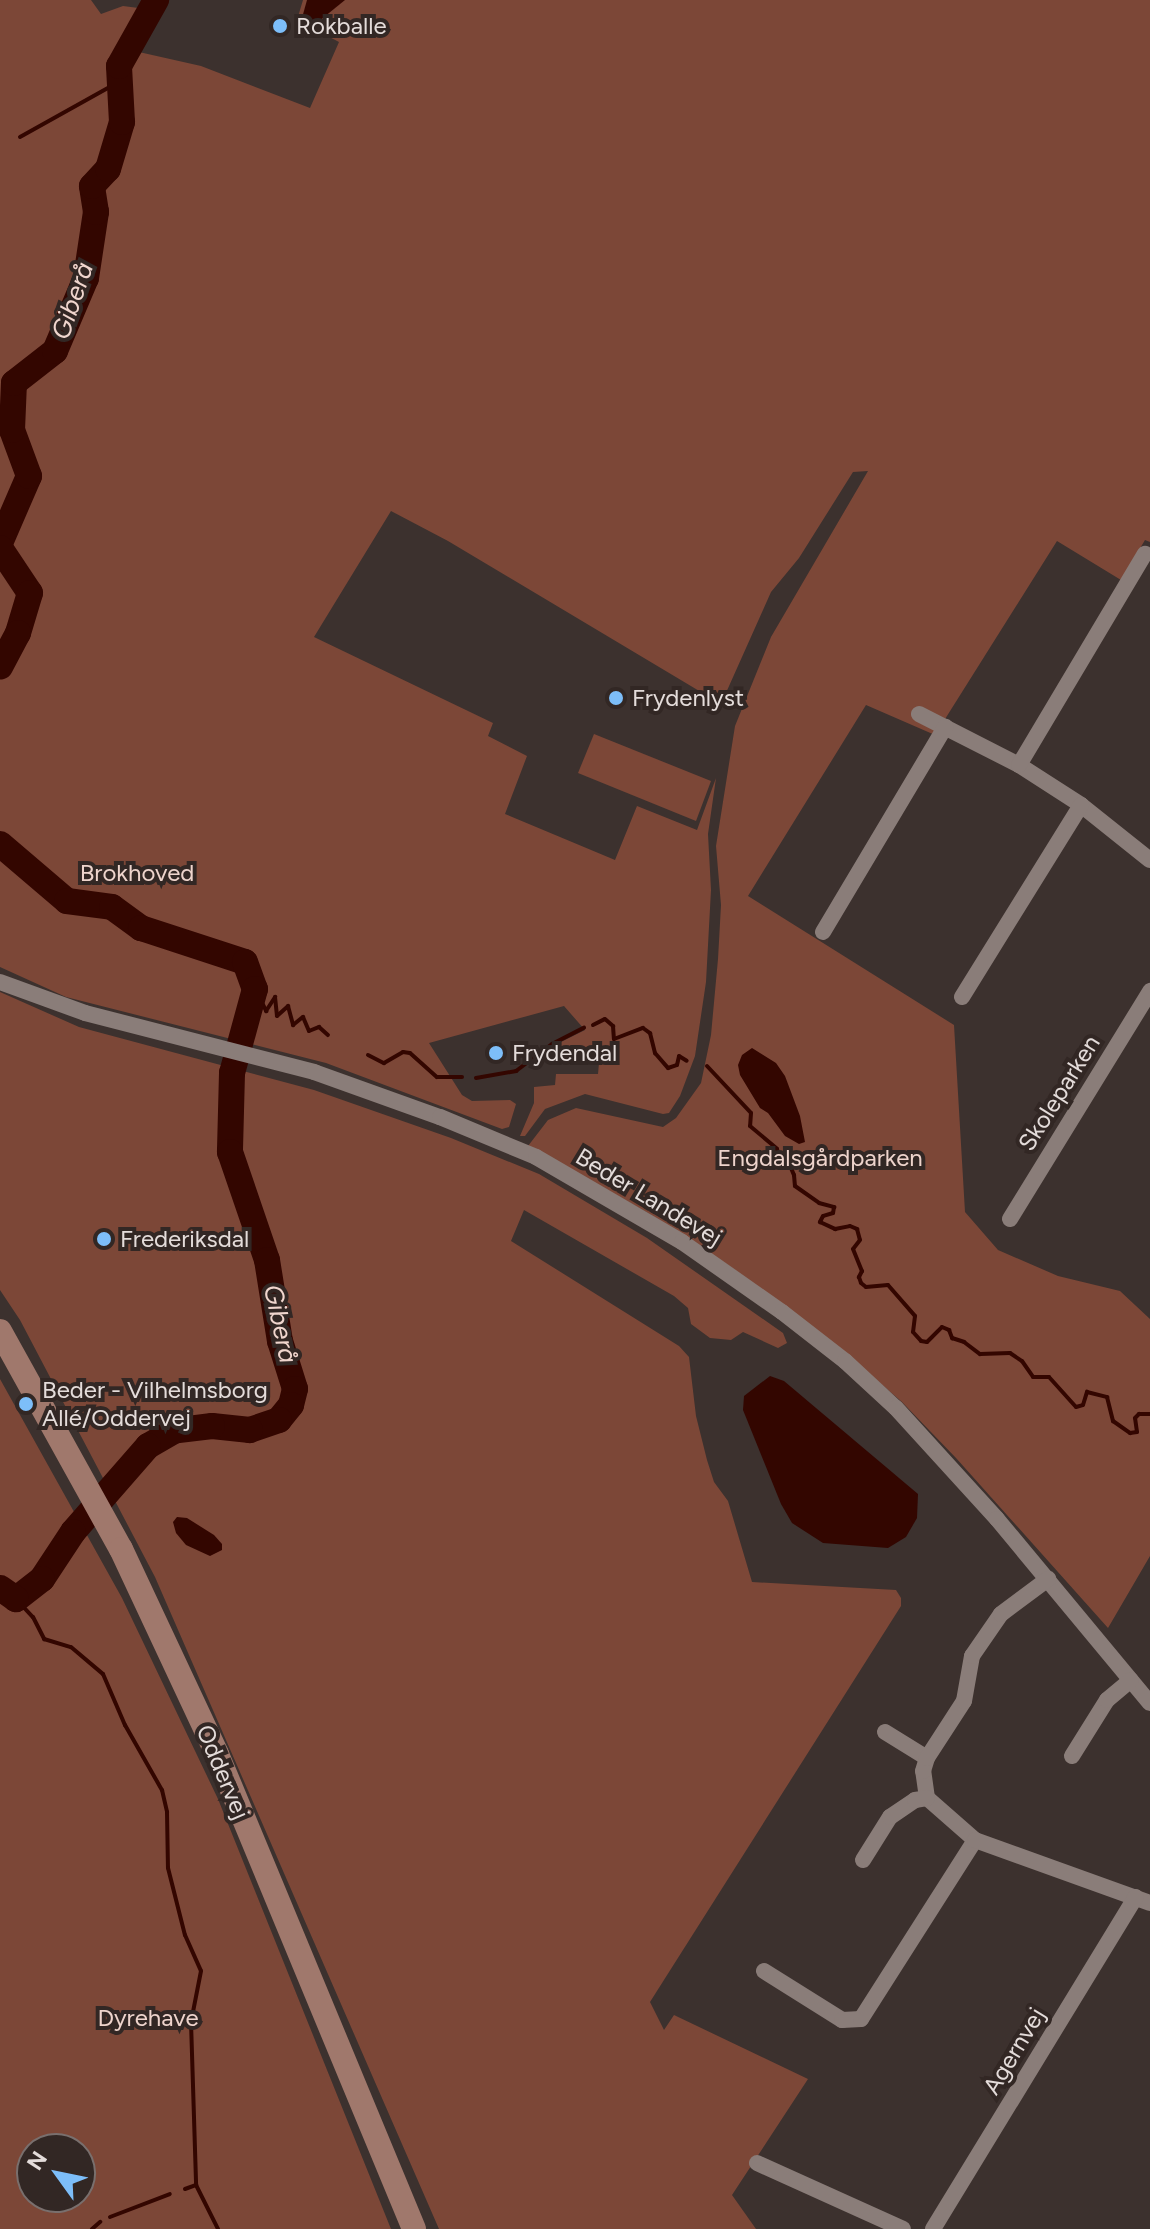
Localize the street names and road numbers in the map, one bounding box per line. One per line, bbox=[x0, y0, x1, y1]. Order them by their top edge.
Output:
street label: Skoleparken bbox=[1012, 1030, 1106, 1156]
street label: Beder Landevej bbox=[571, 1142, 727, 1252]
street label: Oddervej bbox=[190, 1720, 256, 1824]
street label: Agernvej bbox=[977, 2002, 1051, 2100]

